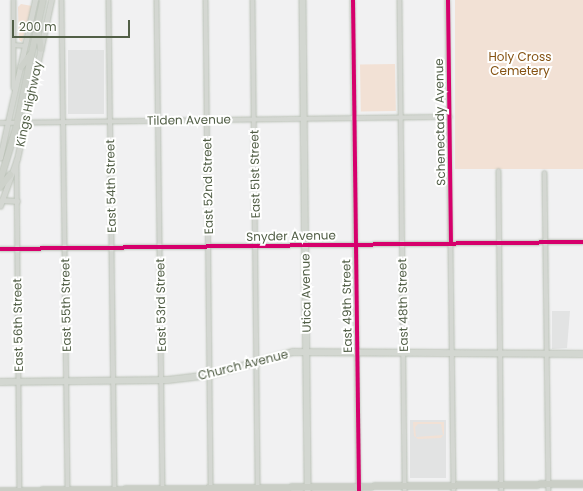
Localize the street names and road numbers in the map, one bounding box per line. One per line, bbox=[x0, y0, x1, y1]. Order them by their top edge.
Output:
street label: Schenectady Avenue bbox=[432, 58, 448, 186]
street label: Kings Highway bbox=[13, 60, 45, 148]
street label: Tilden Avenue bbox=[147, 112, 231, 128]
street label: East 51st Street bbox=[247, 130, 263, 218]
street label: East 52nd Street bbox=[200, 138, 216, 234]
street label: East 54th Street bbox=[103, 139, 119, 233]
street label: Snyder Avenue bbox=[246, 228, 336, 244]
street label: Utica Avenue bbox=[298, 253, 314, 333]
street label: East 55th Street bbox=[58, 258, 74, 352]
street label: East 53rd Street bbox=[153, 258, 169, 352]
street label: East 48th Street bbox=[395, 258, 411, 352]
street label: East 49th Street bbox=[339, 259, 355, 353]
street label: East 56th Street bbox=[10, 278, 26, 372]
street label: Church Avenue bbox=[196, 347, 290, 383]

